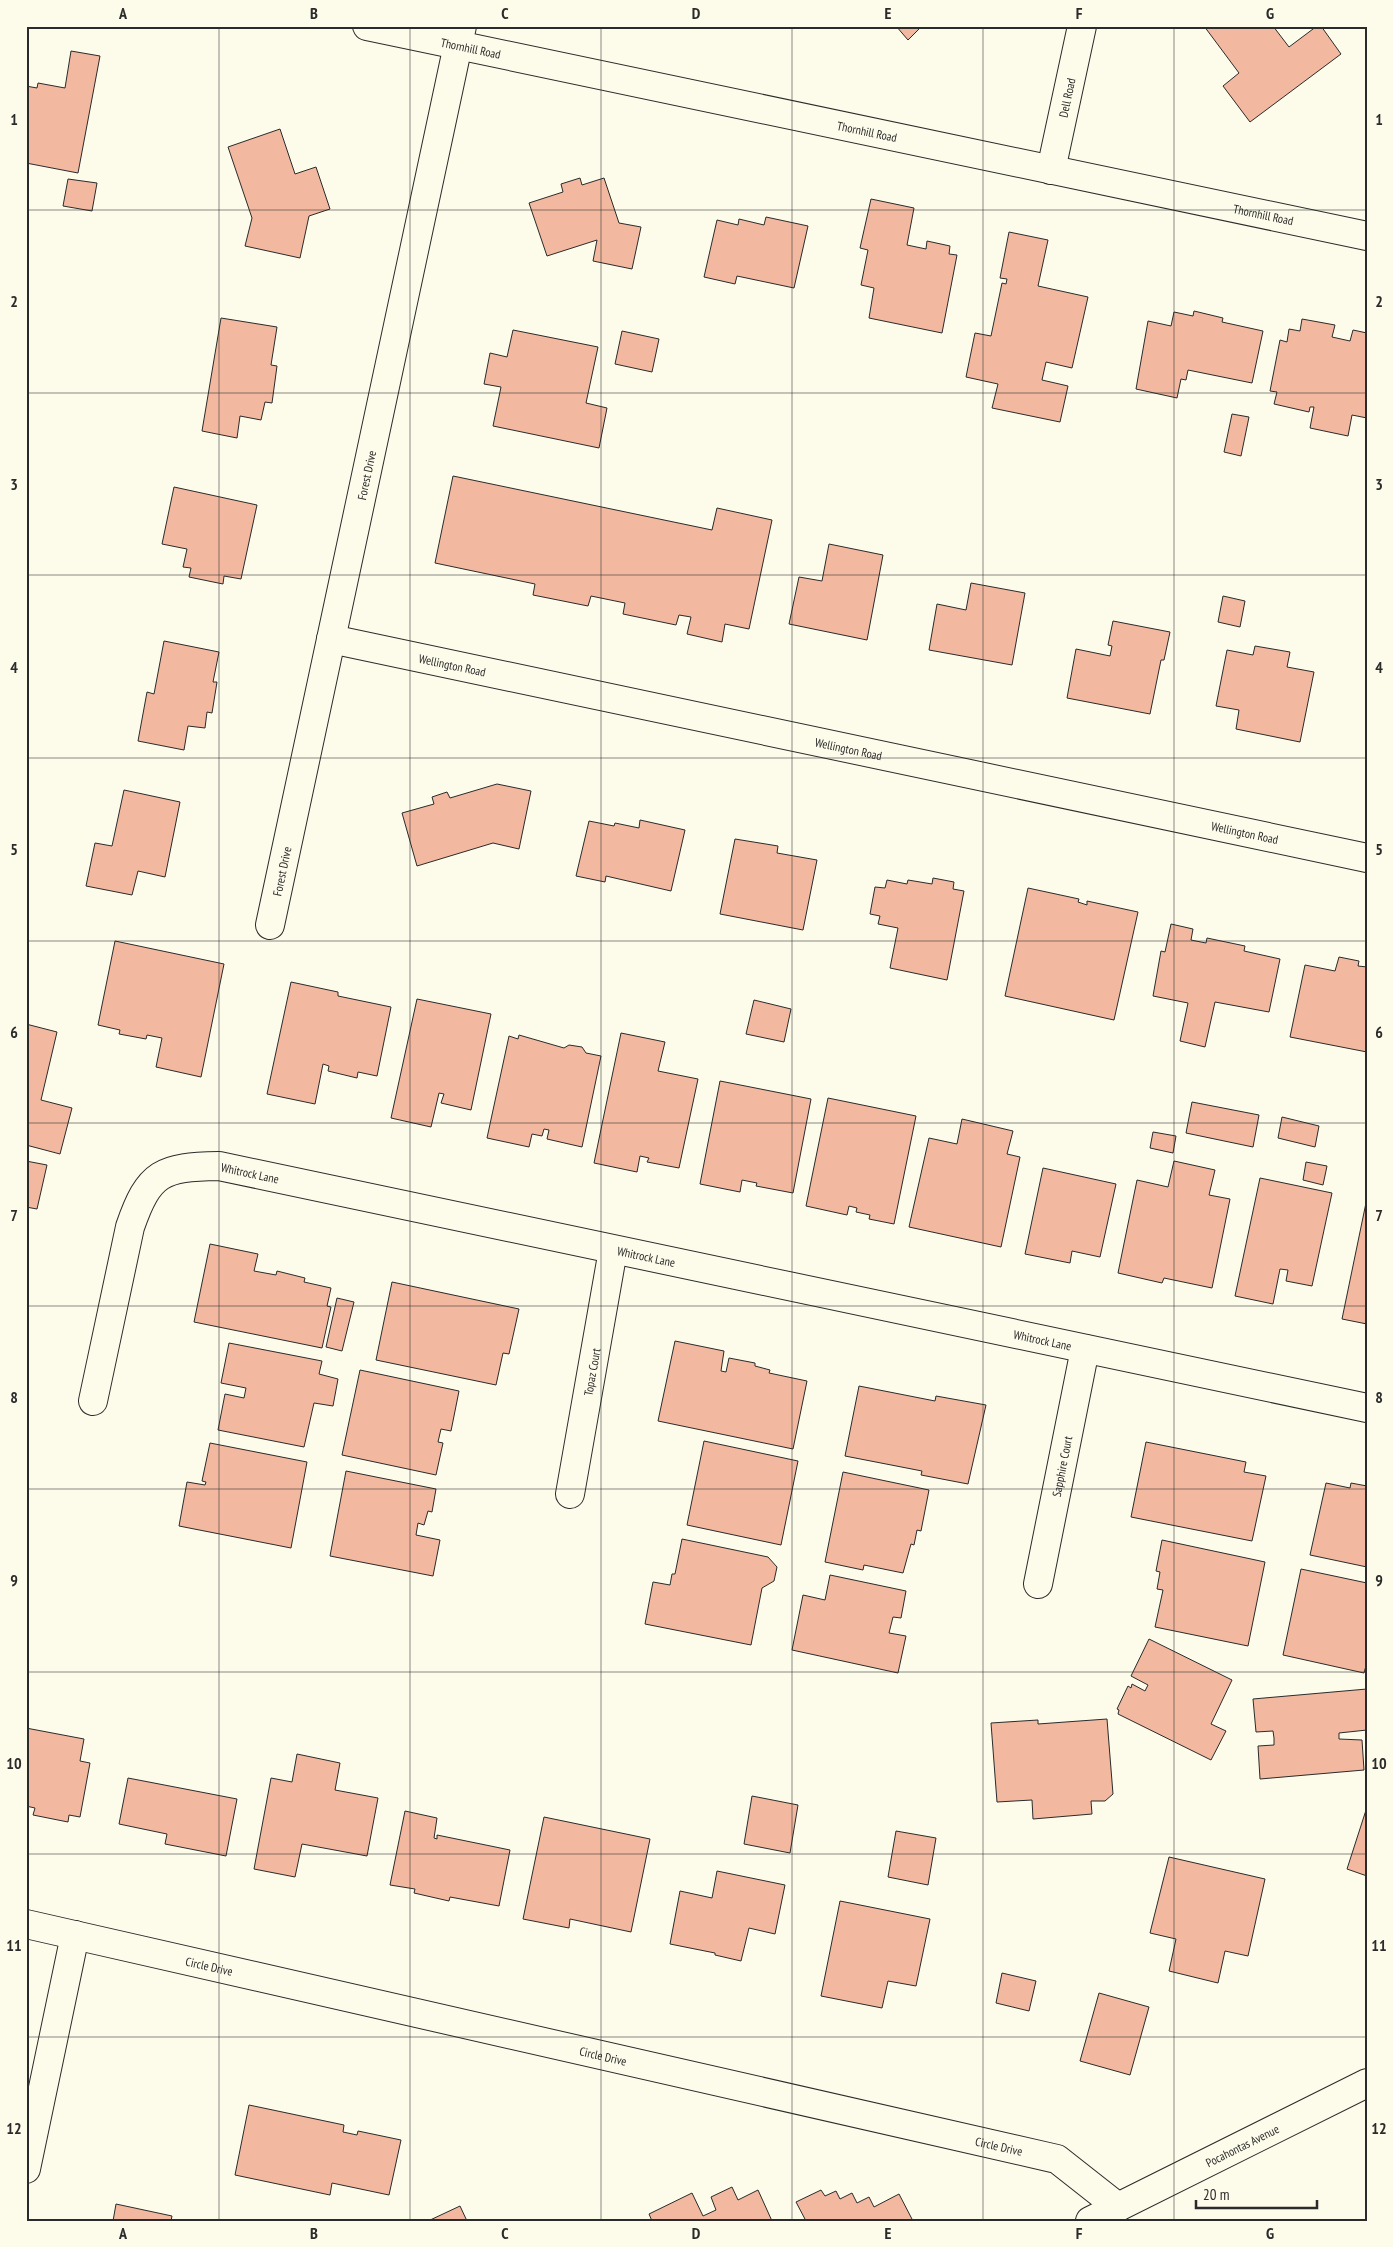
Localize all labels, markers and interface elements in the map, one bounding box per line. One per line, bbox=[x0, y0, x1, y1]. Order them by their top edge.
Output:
text: A bbox=[118, 3, 128, 23]
text: B bbox=[310, 3, 318, 23]
text: C bbox=[501, 3, 509, 23]
text: D bbox=[692, 3, 701, 23]
text: E bbox=[885, 3, 892, 23]
text: F bbox=[1076, 3, 1083, 23]
text: G bbox=[1266, 3, 1274, 23]
street label: Thornhill Road bbox=[439, 34, 502, 61]
street label: Dell Road bbox=[1055, 77, 1078, 119]
text: 1 bbox=[10, 109, 18, 129]
text: 1 bbox=[1375, 109, 1383, 129]
street label: Thornhill Road bbox=[836, 117, 898, 145]
street label: Thornhill Road bbox=[1232, 201, 1295, 228]
text: 2 bbox=[10, 291, 18, 311]
text: 2 bbox=[1375, 291, 1383, 311]
street label: Forest Drive bbox=[354, 449, 379, 501]
text: 3 bbox=[10, 474, 18, 494]
text: 3 bbox=[1375, 474, 1383, 494]
street label: Wellington Road bbox=[417, 650, 487, 679]
text: 4 bbox=[10, 657, 18, 677]
text: 4 bbox=[1375, 657, 1383, 677]
street label: Wellington Road bbox=[814, 734, 883, 763]
street label: Wellington Road bbox=[1210, 818, 1280, 847]
text: 5 bbox=[10, 839, 18, 859]
text: 5 bbox=[1375, 839, 1383, 859]
street label: Forest Drive bbox=[269, 845, 294, 897]
text: 6 bbox=[10, 1022, 18, 1042]
text: 6 bbox=[1375, 1022, 1383, 1042]
street label: Whitrock Lane bbox=[220, 1159, 280, 1186]
text: 7 bbox=[10, 1205, 18, 1225]
text: 7 bbox=[1375, 1205, 1383, 1225]
street label: Whitrock Lane bbox=[616, 1243, 677, 1269]
street label: Whitrock Lane bbox=[1012, 1326, 1073, 1353]
street label: Topaz Court bbox=[580, 1346, 603, 1397]
text: 8 bbox=[10, 1387, 18, 1407]
text: 8 bbox=[1375, 1387, 1383, 1407]
street label: Sapphire Court bbox=[1048, 1434, 1075, 1498]
text: 9 bbox=[10, 1570, 18, 1590]
text: 9 bbox=[1375, 1570, 1383, 1590]
text: 10 bbox=[6, 1753, 22, 1773]
text: 10 bbox=[1371, 1753, 1387, 1773]
text: 11 bbox=[6, 1935, 22, 1955]
text: 11 bbox=[1371, 1935, 1387, 1955]
street label: Circle Drive bbox=[184, 1953, 234, 1978]
street label: Circle Drive bbox=[578, 2043, 628, 2068]
text: 12 bbox=[6, 2118, 22, 2138]
text: 12 bbox=[1371, 2118, 1387, 2138]
street label: Pocahontas Avenue bbox=[1203, 2121, 1281, 2170]
street label: Circle Drive bbox=[974, 2133, 1024, 2158]
scale bar bbox=[1196, 2177, 1317, 2209]
text: 20 m bbox=[1203, 2185, 1229, 2204]
text: A bbox=[118, 2223, 128, 2243]
text: B bbox=[310, 2223, 318, 2243]
text: C bbox=[501, 2223, 509, 2243]
text: D bbox=[692, 2223, 701, 2243]
text: E bbox=[885, 2223, 892, 2243]
text: F bbox=[1076, 2223, 1083, 2243]
text: G bbox=[1266, 2223, 1274, 2243]

